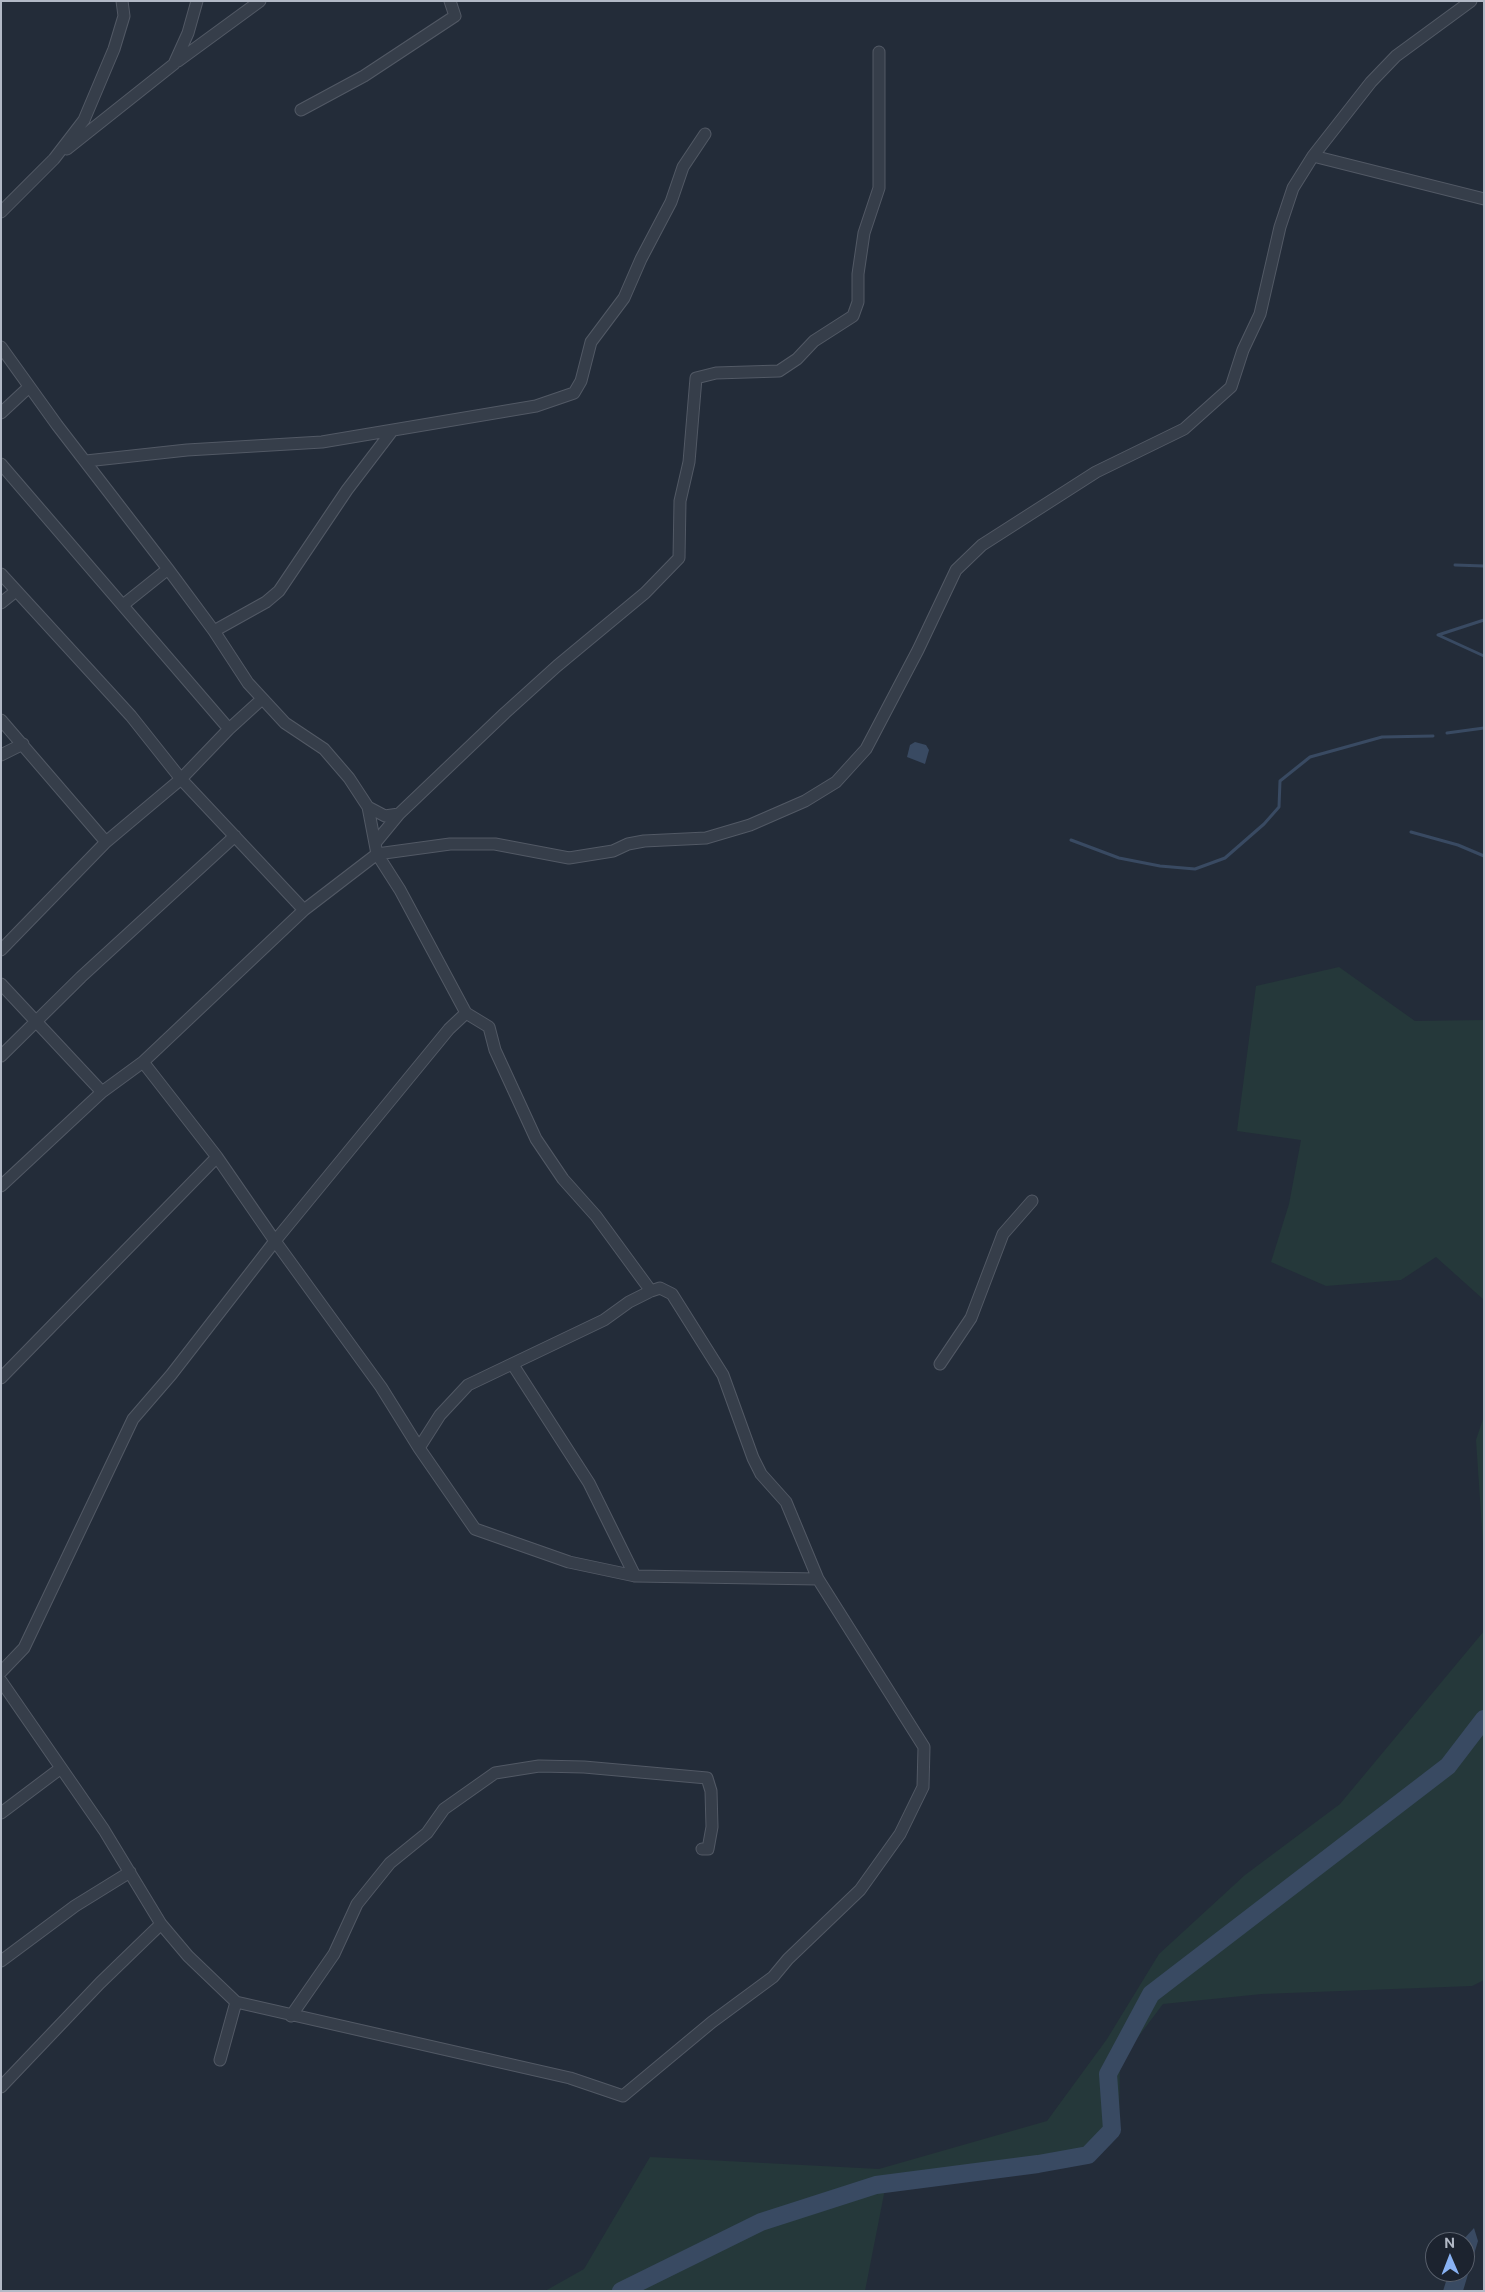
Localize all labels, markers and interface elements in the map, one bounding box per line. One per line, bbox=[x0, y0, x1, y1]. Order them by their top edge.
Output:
north arrow bbox=[1425, 2232, 1475, 2282]
text: N bbox=[1444, 2235, 1455, 2251]

